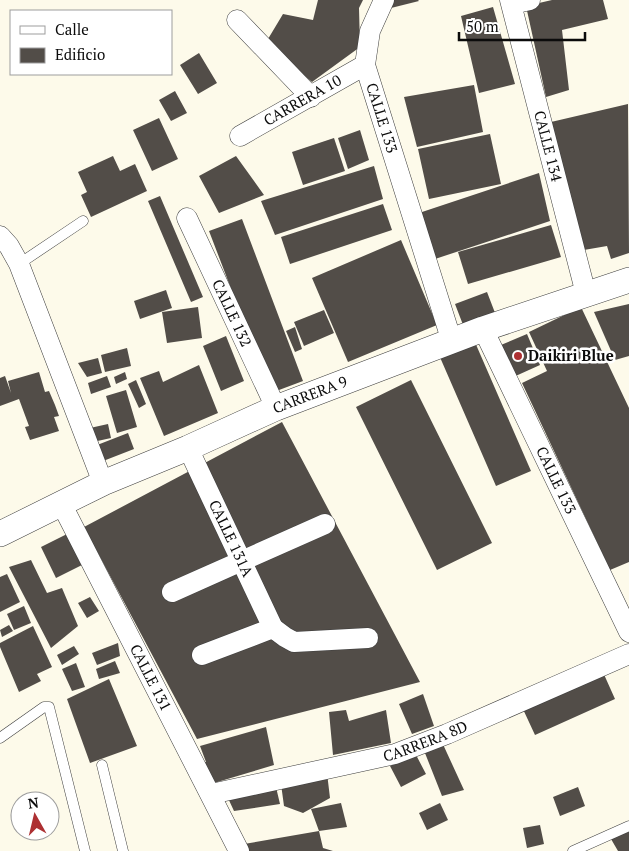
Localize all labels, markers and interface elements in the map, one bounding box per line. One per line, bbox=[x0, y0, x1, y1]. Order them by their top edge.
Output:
legend bbox=[10, 10, 172, 75]
scale bar bbox=[459, 10, 585, 42]
text: 50 m bbox=[466, 16, 499, 36]
text: Calle bbox=[55, 19, 89, 39]
text: Edificio bbox=[55, 44, 105, 64]
street label: CARRERA 10 bbox=[260, 69, 345, 130]
street label: CALLE 133 bbox=[362, 80, 403, 155]
street label: CALLE 134 bbox=[530, 108, 568, 184]
street label: CALLE 132 bbox=[208, 276, 257, 350]
place label: Daikiri Blue bbox=[528, 345, 614, 365]
marker: Daikiri Blue bbox=[512, 350, 524, 362]
street label: CARRERA 9 bbox=[269, 371, 350, 417]
street label: CALLE 133 bbox=[532, 443, 582, 517]
street label: CALLE 131A bbox=[205, 496, 259, 580]
street label: CALLE 131 bbox=[126, 640, 177, 714]
street label: CARRERA 8D bbox=[381, 715, 470, 765]
north arrow bbox=[10, 791, 60, 841]
text: N bbox=[27, 792, 40, 813]

